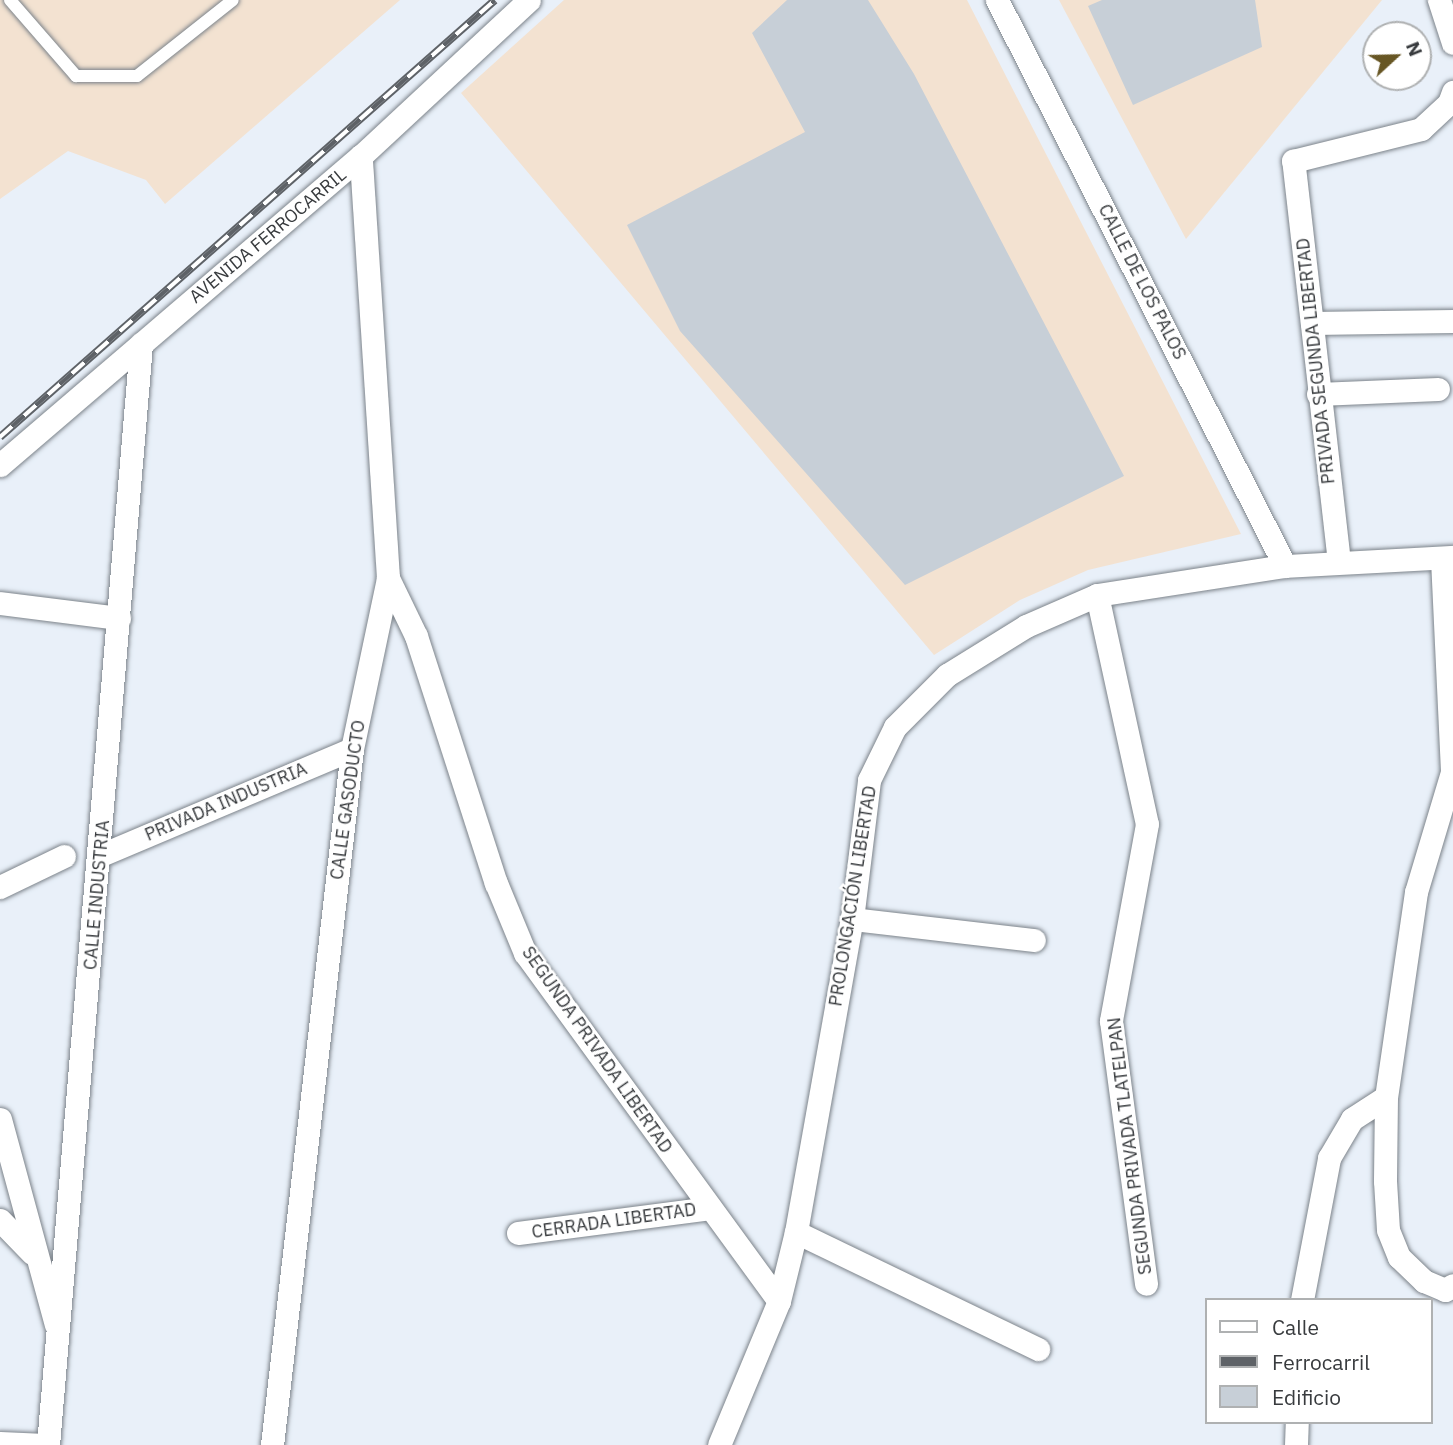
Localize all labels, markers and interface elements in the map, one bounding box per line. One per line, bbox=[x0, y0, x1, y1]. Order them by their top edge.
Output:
north arrow bbox=[1362, 21, 1432, 91]
text: N bbox=[1401, 38, 1428, 60]
street label: AVENIDA FERROCARRIL bbox=[185, 164, 351, 308]
street label: CALLE DE LOS PALOS bbox=[1093, 201, 1191, 363]
street label: PRIVADA SEGUNDA LIBERTAD bbox=[1292, 237, 1340, 485]
street label: CALLE GASODUCTO bbox=[326, 719, 370, 881]
street label: PRIVADA INDUSTRIA bbox=[142, 758, 310, 846]
street label: PROLONGACIÓN LIBERTAD bbox=[825, 784, 881, 1008]
street label: CALLE INDUSTRIA bbox=[80, 819, 114, 971]
street label: SEGUNDA PRIVADA LIBERTAD bbox=[517, 942, 677, 1158]
street label: SEGUNDA PRIVADA TLATELPAN bbox=[1103, 1016, 1157, 1276]
street label: CERRADA LIBERTAD bbox=[530, 1199, 698, 1243]
legend bbox=[1204, 1298, 1432, 1424]
text: Calle bbox=[1272, 1313, 1319, 1341]
text: Ferrocarril bbox=[1272, 1348, 1370, 1376]
text: Edificio bbox=[1272, 1383, 1341, 1411]

